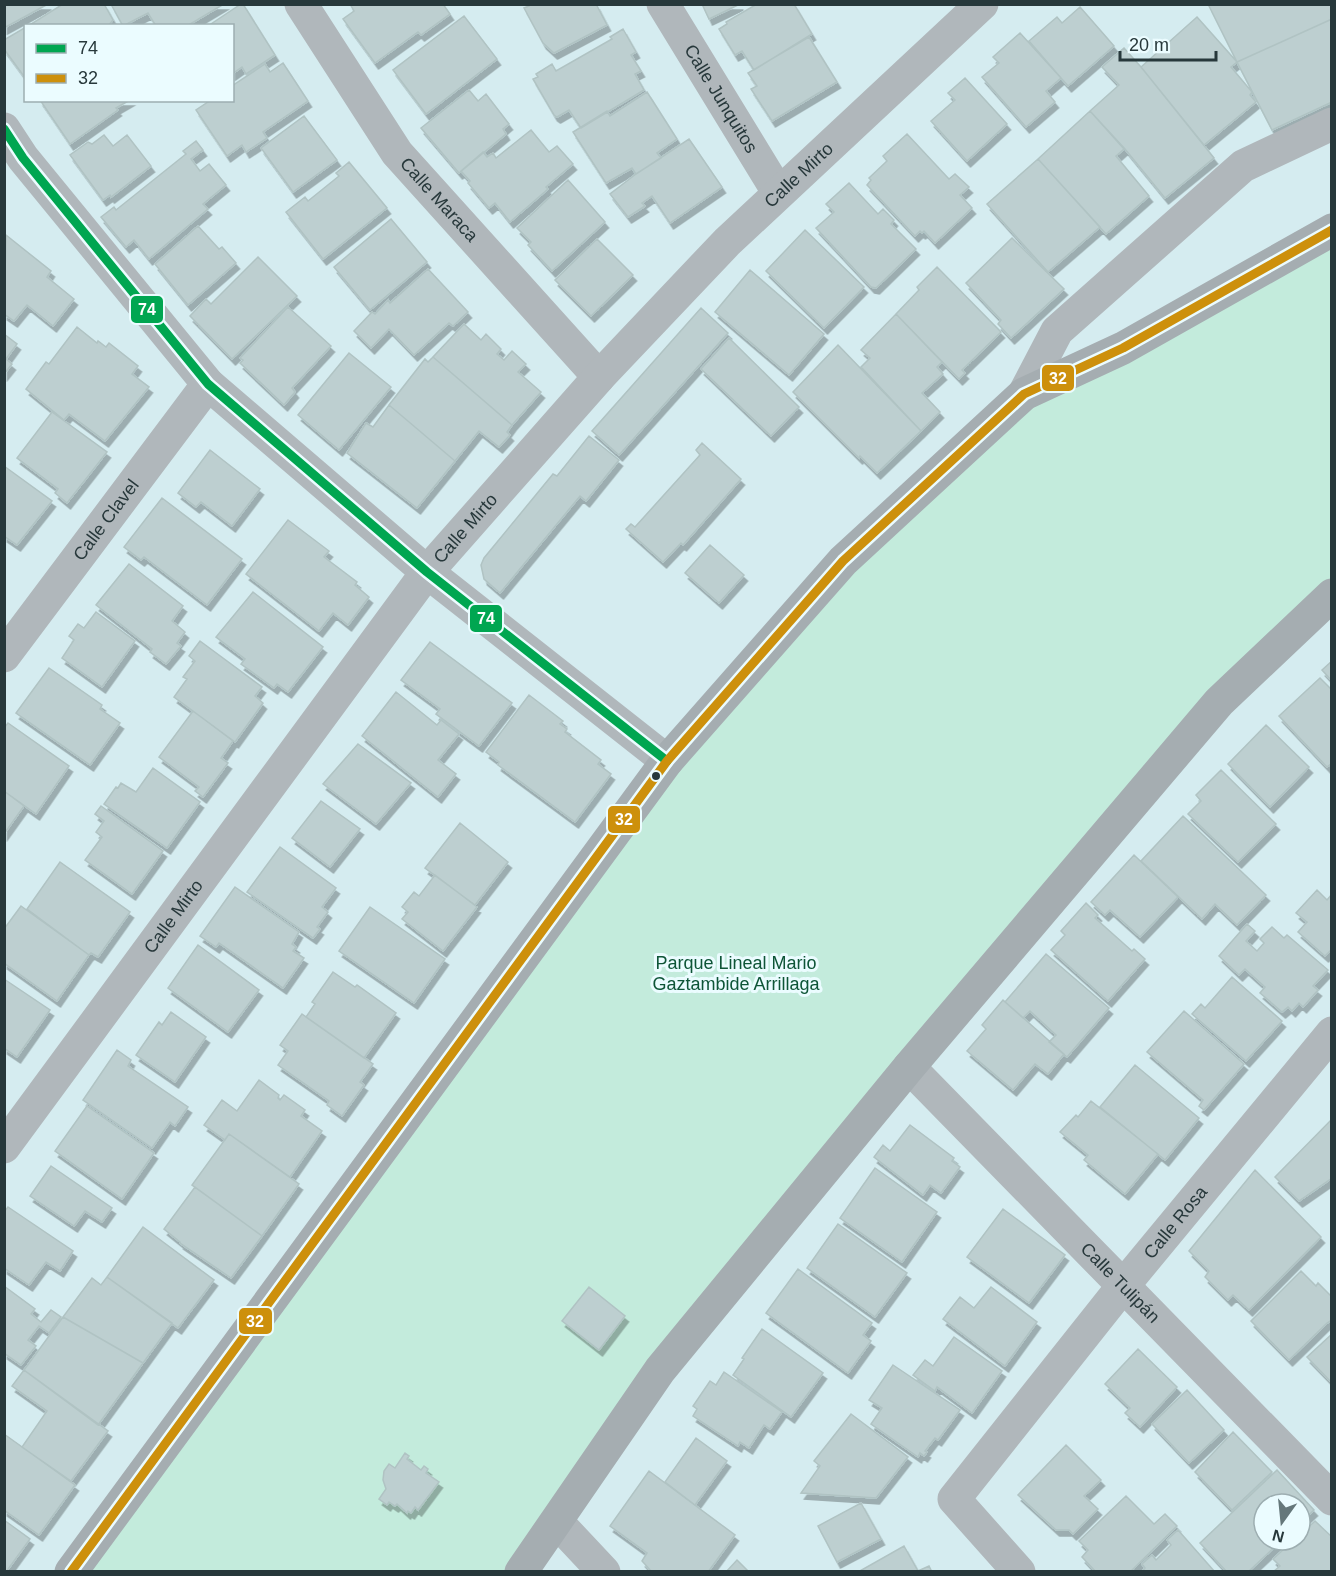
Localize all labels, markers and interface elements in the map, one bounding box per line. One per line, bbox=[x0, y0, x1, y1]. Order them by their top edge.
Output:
legend bbox=[24, 24, 234, 102]
scale bar bbox=[1120, 24, 1216, 62]
text: 20 m bbox=[1129, 35, 1169, 55]
text: 74 bbox=[78, 38, 98, 58]
street label: Calle Junquitos bbox=[680, 41, 762, 156]
text: 32 bbox=[78, 68, 98, 88]
street label: Calle Mirto bbox=[760, 138, 837, 212]
street label: Calle Maraca bbox=[396, 154, 483, 246]
line badge: 74 bbox=[130, 295, 164, 324]
text: 74 bbox=[138, 301, 156, 318]
line badge: 32 bbox=[1041, 364, 1075, 392]
text: 32 bbox=[1049, 370, 1067, 387]
street label: Calle Clavel bbox=[69, 476, 143, 564]
street label: Calle Mirto bbox=[430, 489, 501, 567]
line badge: 74 bbox=[469, 604, 503, 633]
text: 74 bbox=[477, 610, 495, 627]
unlabelled marker bbox=[650, 770, 662, 782]
line badge: 32 bbox=[607, 805, 641, 834]
text: 32 bbox=[615, 811, 633, 828]
street label: Calle Mirto bbox=[140, 876, 207, 957]
park label: Parque Lineal Mario Gaztambide Arrillaga bbox=[652, 953, 821, 994]
street label: Calle Rosa bbox=[1140, 1181, 1212, 1263]
street label: Calle Tulipán bbox=[1077, 1239, 1164, 1327]
line badge: 32 bbox=[238, 1307, 273, 1335]
text: 32 bbox=[246, 1313, 264, 1330]
north arrow bbox=[1252, 1492, 1312, 1552]
text: N bbox=[1270, 1526, 1286, 1546]

